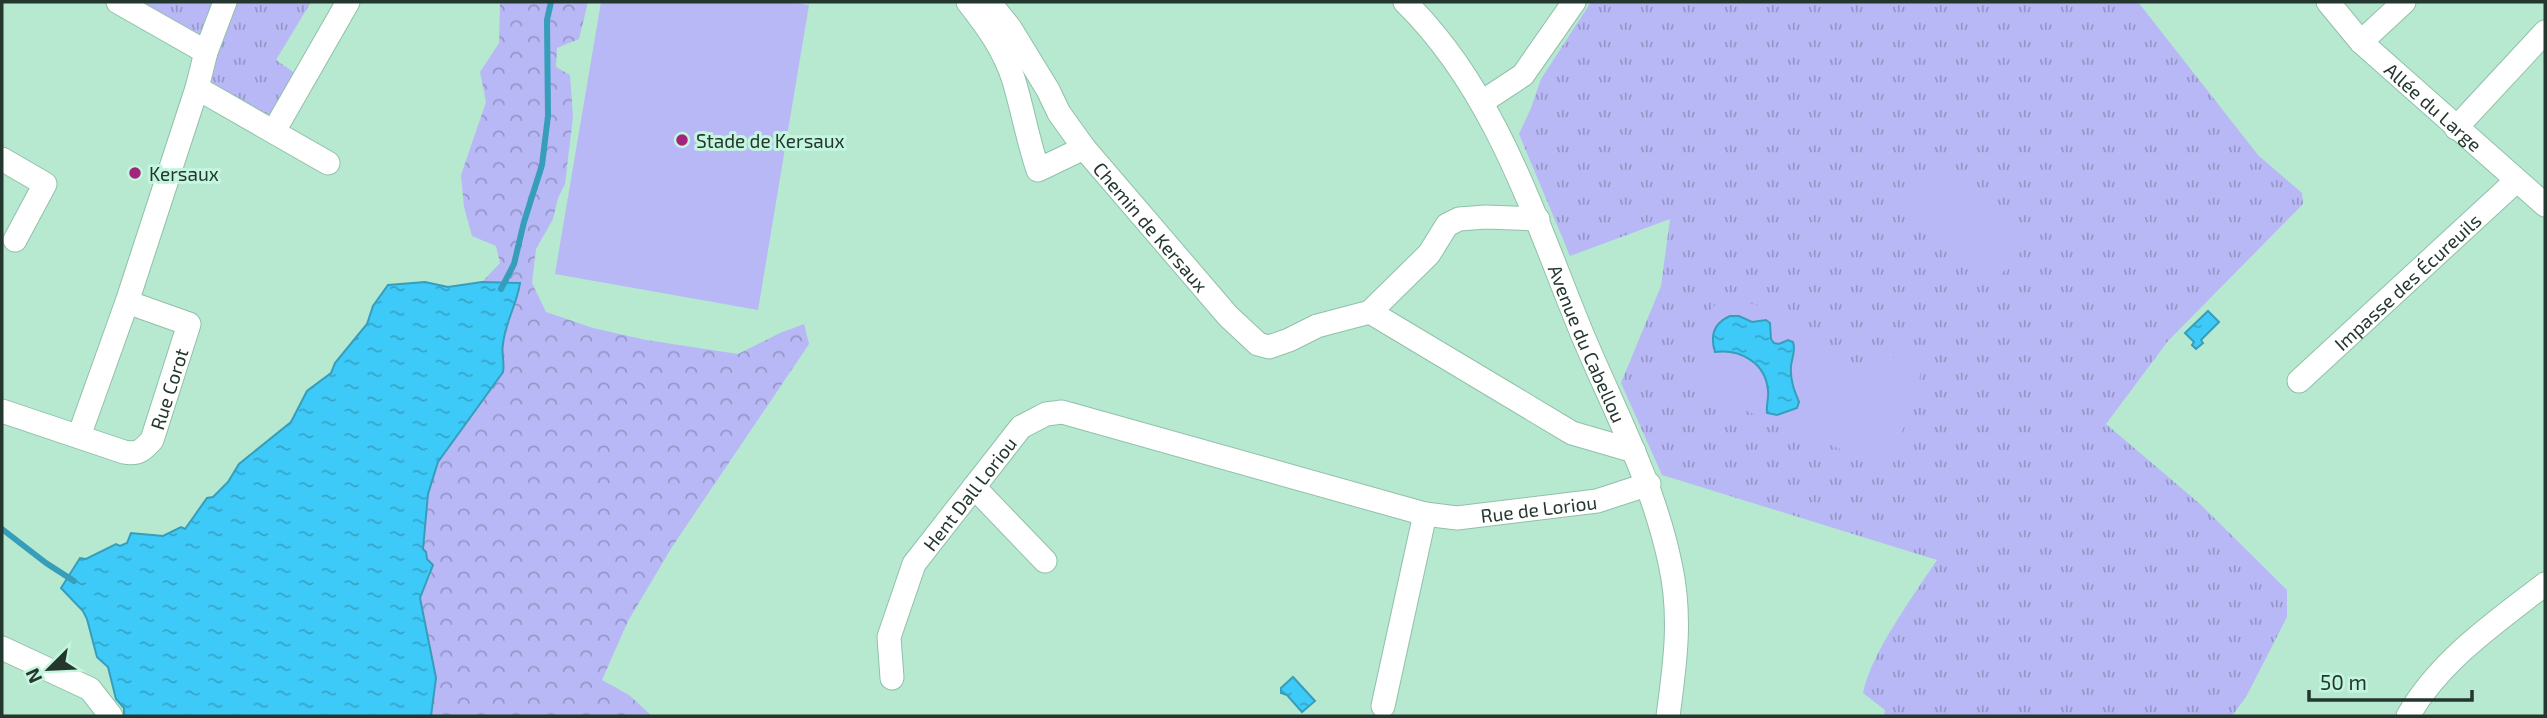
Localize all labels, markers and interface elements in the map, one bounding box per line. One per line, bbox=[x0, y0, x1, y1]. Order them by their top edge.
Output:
street label: Allée du Large bbox=[2380, 57, 2487, 156]
place label: Stade de Kersaux bbox=[696, 129, 845, 152]
marker: Stade de Kersaux bbox=[674, 132, 690, 148]
street label: Chemin de Kersaux bbox=[1089, 157, 1213, 296]
place label: Kersaux bbox=[149, 162, 219, 185]
marker: Kersaux bbox=[127, 165, 143, 181]
street label: Impasse des Écureuils bbox=[2329, 208, 2485, 355]
street label: Avenue du Cabellou bbox=[1544, 261, 1631, 426]
street label: Rue Corot bbox=[145, 345, 192, 432]
street label: Hent Dall Loriou bbox=[918, 432, 1021, 555]
street label: Rue de Loriou bbox=[1479, 490, 1598, 527]
north arrow bbox=[14, 634, 84, 704]
scale bar bbox=[2309, 658, 2472, 702]
text: N bbox=[20, 665, 46, 687]
text: 50 m bbox=[2320, 669, 2367, 694]

